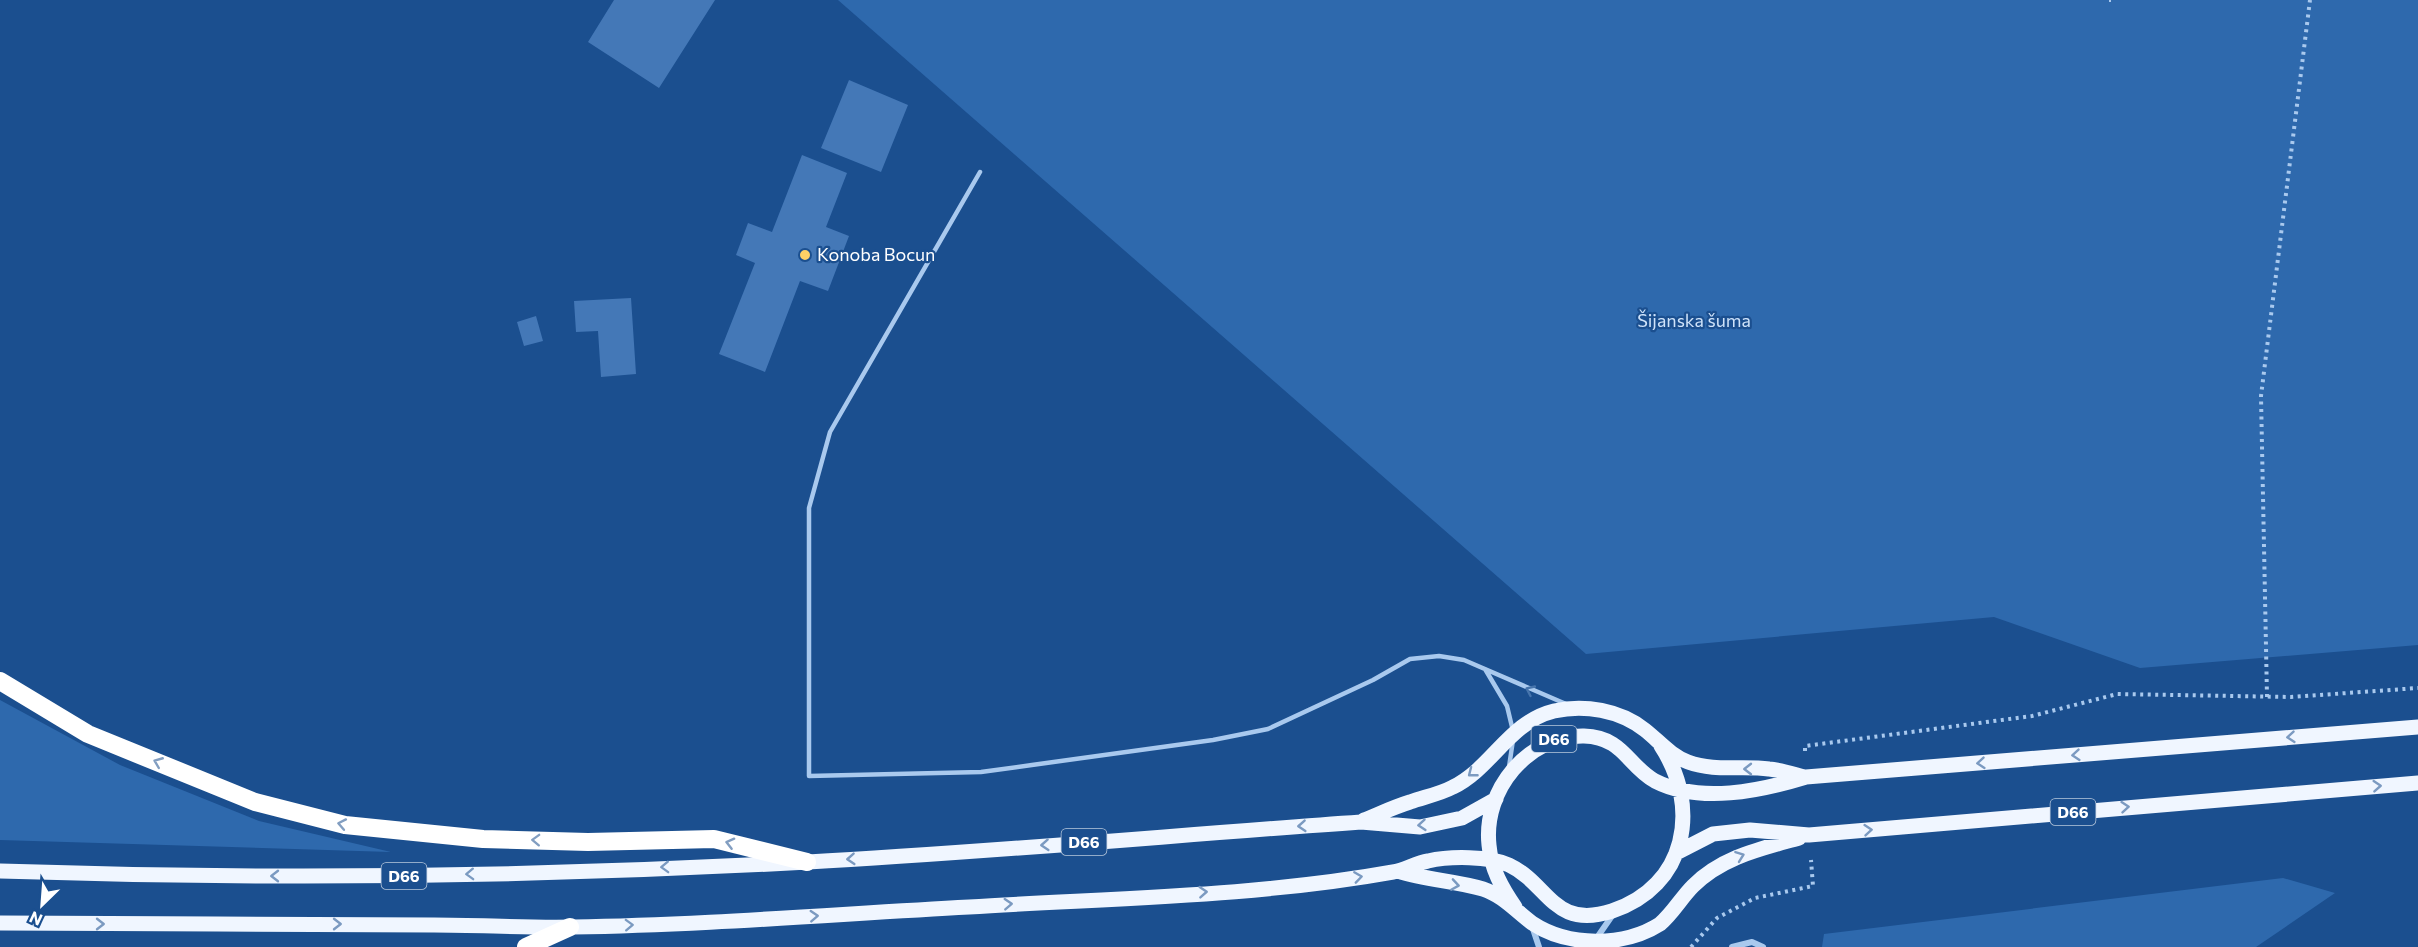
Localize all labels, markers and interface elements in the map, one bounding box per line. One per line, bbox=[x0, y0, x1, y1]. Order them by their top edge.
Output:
place label: Konoba Bocun bbox=[817, 243, 935, 265]
marker: Konoba Bocun bbox=[798, 248, 812, 262]
park label: Šijanska šuma bbox=[1637, 309, 1751, 331]
one-way arrow bbox=[1525, 685, 1536, 697]
road number: D66 bbox=[1532, 726, 1576, 752]
one-way arrow bbox=[2287, 730, 2296, 743]
one-way arrow bbox=[2072, 748, 2081, 761]
one-way arrow bbox=[1976, 756, 1985, 769]
one-way arrow bbox=[153, 757, 164, 769]
one-way arrow bbox=[1744, 763, 1753, 775]
one-way arrow bbox=[1468, 766, 1479, 777]
one-way arrow bbox=[2373, 780, 2382, 793]
road number: D66 bbox=[2050, 799, 2096, 825]
one-way arrow bbox=[2120, 801, 2129, 814]
one-way arrow bbox=[337, 818, 347, 831]
one-way arrow bbox=[1417, 818, 1427, 831]
one-way arrow bbox=[1298, 819, 1307, 832]
one-way arrow bbox=[1863, 824, 1872, 837]
road number: D66 bbox=[1062, 829, 1106, 855]
one-way arrow bbox=[531, 834, 540, 847]
one-way arrow bbox=[726, 837, 736, 850]
one-way arrow bbox=[1041, 838, 1050, 851]
one-way arrow bbox=[1734, 850, 1745, 863]
one-way arrow bbox=[846, 852, 855, 865]
one-way arrow bbox=[661, 861, 670, 874]
road number: D66 bbox=[382, 863, 426, 889]
one-way arrow bbox=[466, 868, 475, 881]
one-way arrow bbox=[271, 870, 280, 882]
one-way arrow bbox=[1353, 871, 1363, 883]
north arrow bbox=[12, 875, 72, 935]
one-way arrow bbox=[1450, 878, 1459, 890]
one-way arrow bbox=[1199, 886, 1208, 899]
one-way arrow bbox=[1004, 898, 1013, 911]
text: N bbox=[26, 908, 45, 930]
one-way arrow bbox=[809, 910, 818, 923]
one-way arrow bbox=[96, 918, 105, 930]
one-way arrow bbox=[333, 918, 342, 930]
one-way arrow bbox=[624, 918, 633, 931]

